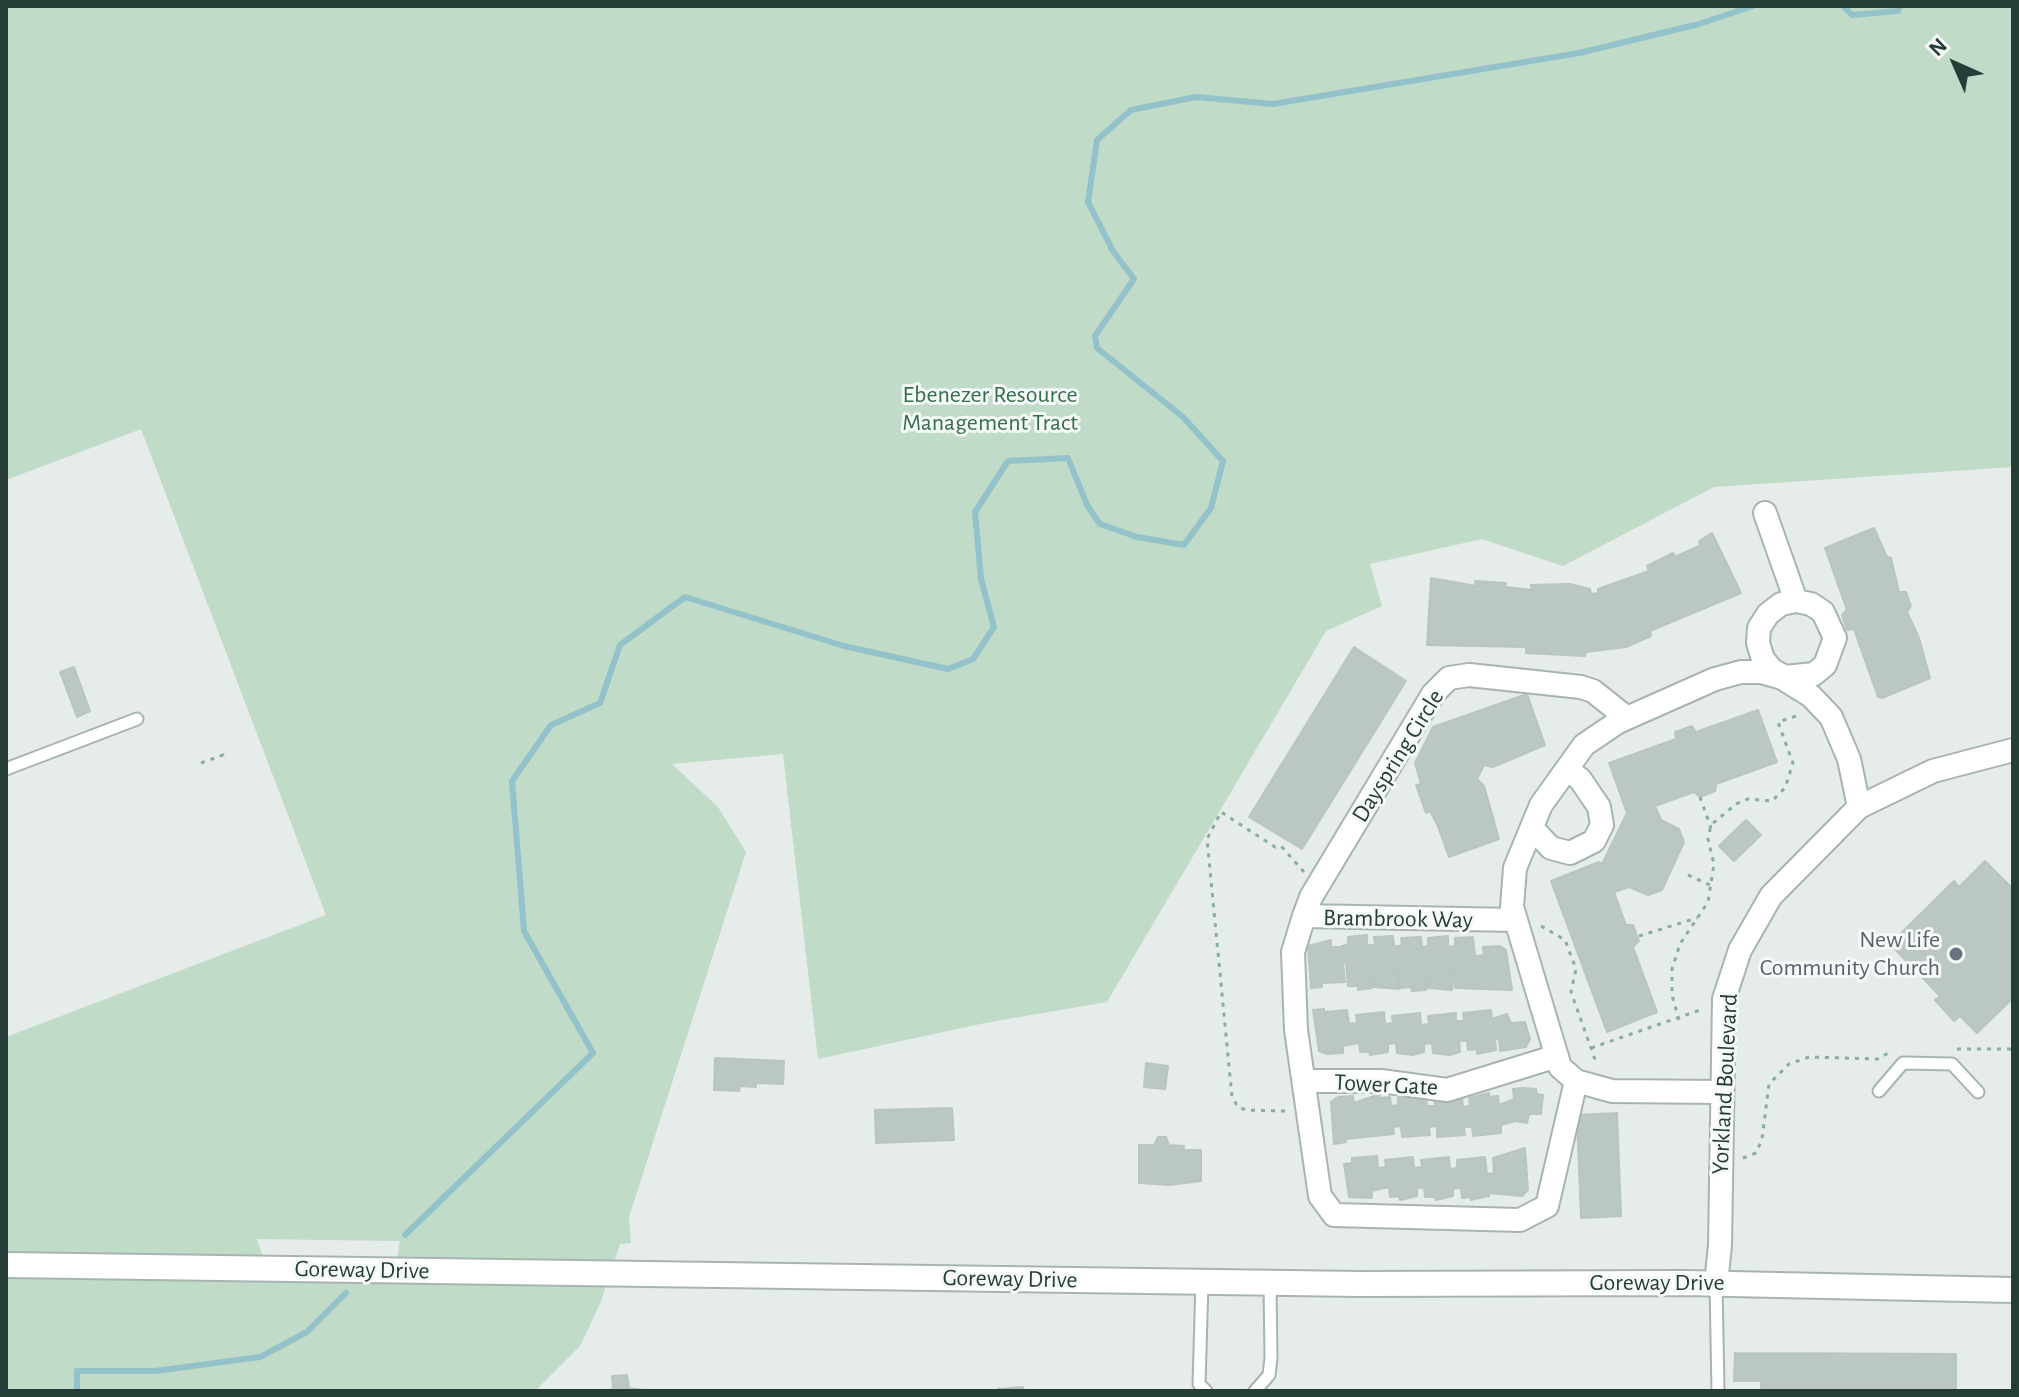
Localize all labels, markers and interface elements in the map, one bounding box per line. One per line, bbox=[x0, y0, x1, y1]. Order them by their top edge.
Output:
north arrow bbox=[1915, 24, 1995, 104]
text: N bbox=[1925, 34, 1951, 60]
park label: Ebenezer Resource Management Tract bbox=[902, 381, 1078, 437]
street label: Dayspring Circle bbox=[1346, 684, 1450, 828]
street label: Brambrook Way bbox=[1323, 903, 1473, 935]
place label: New Life Community Church bbox=[1760, 926, 1940, 982]
marker: New Life Community Church bbox=[1947, 945, 1965, 963]
street label: Yorkland Boulevard bbox=[1706, 993, 1744, 1175]
street label: Tower Gate bbox=[1333, 1068, 1439, 1102]
street label: Goreway Drive bbox=[294, 1254, 430, 1286]
street label: Goreway Drive bbox=[942, 1263, 1078, 1295]
street label: Goreway Drive bbox=[1590, 1269, 1724, 1297]

